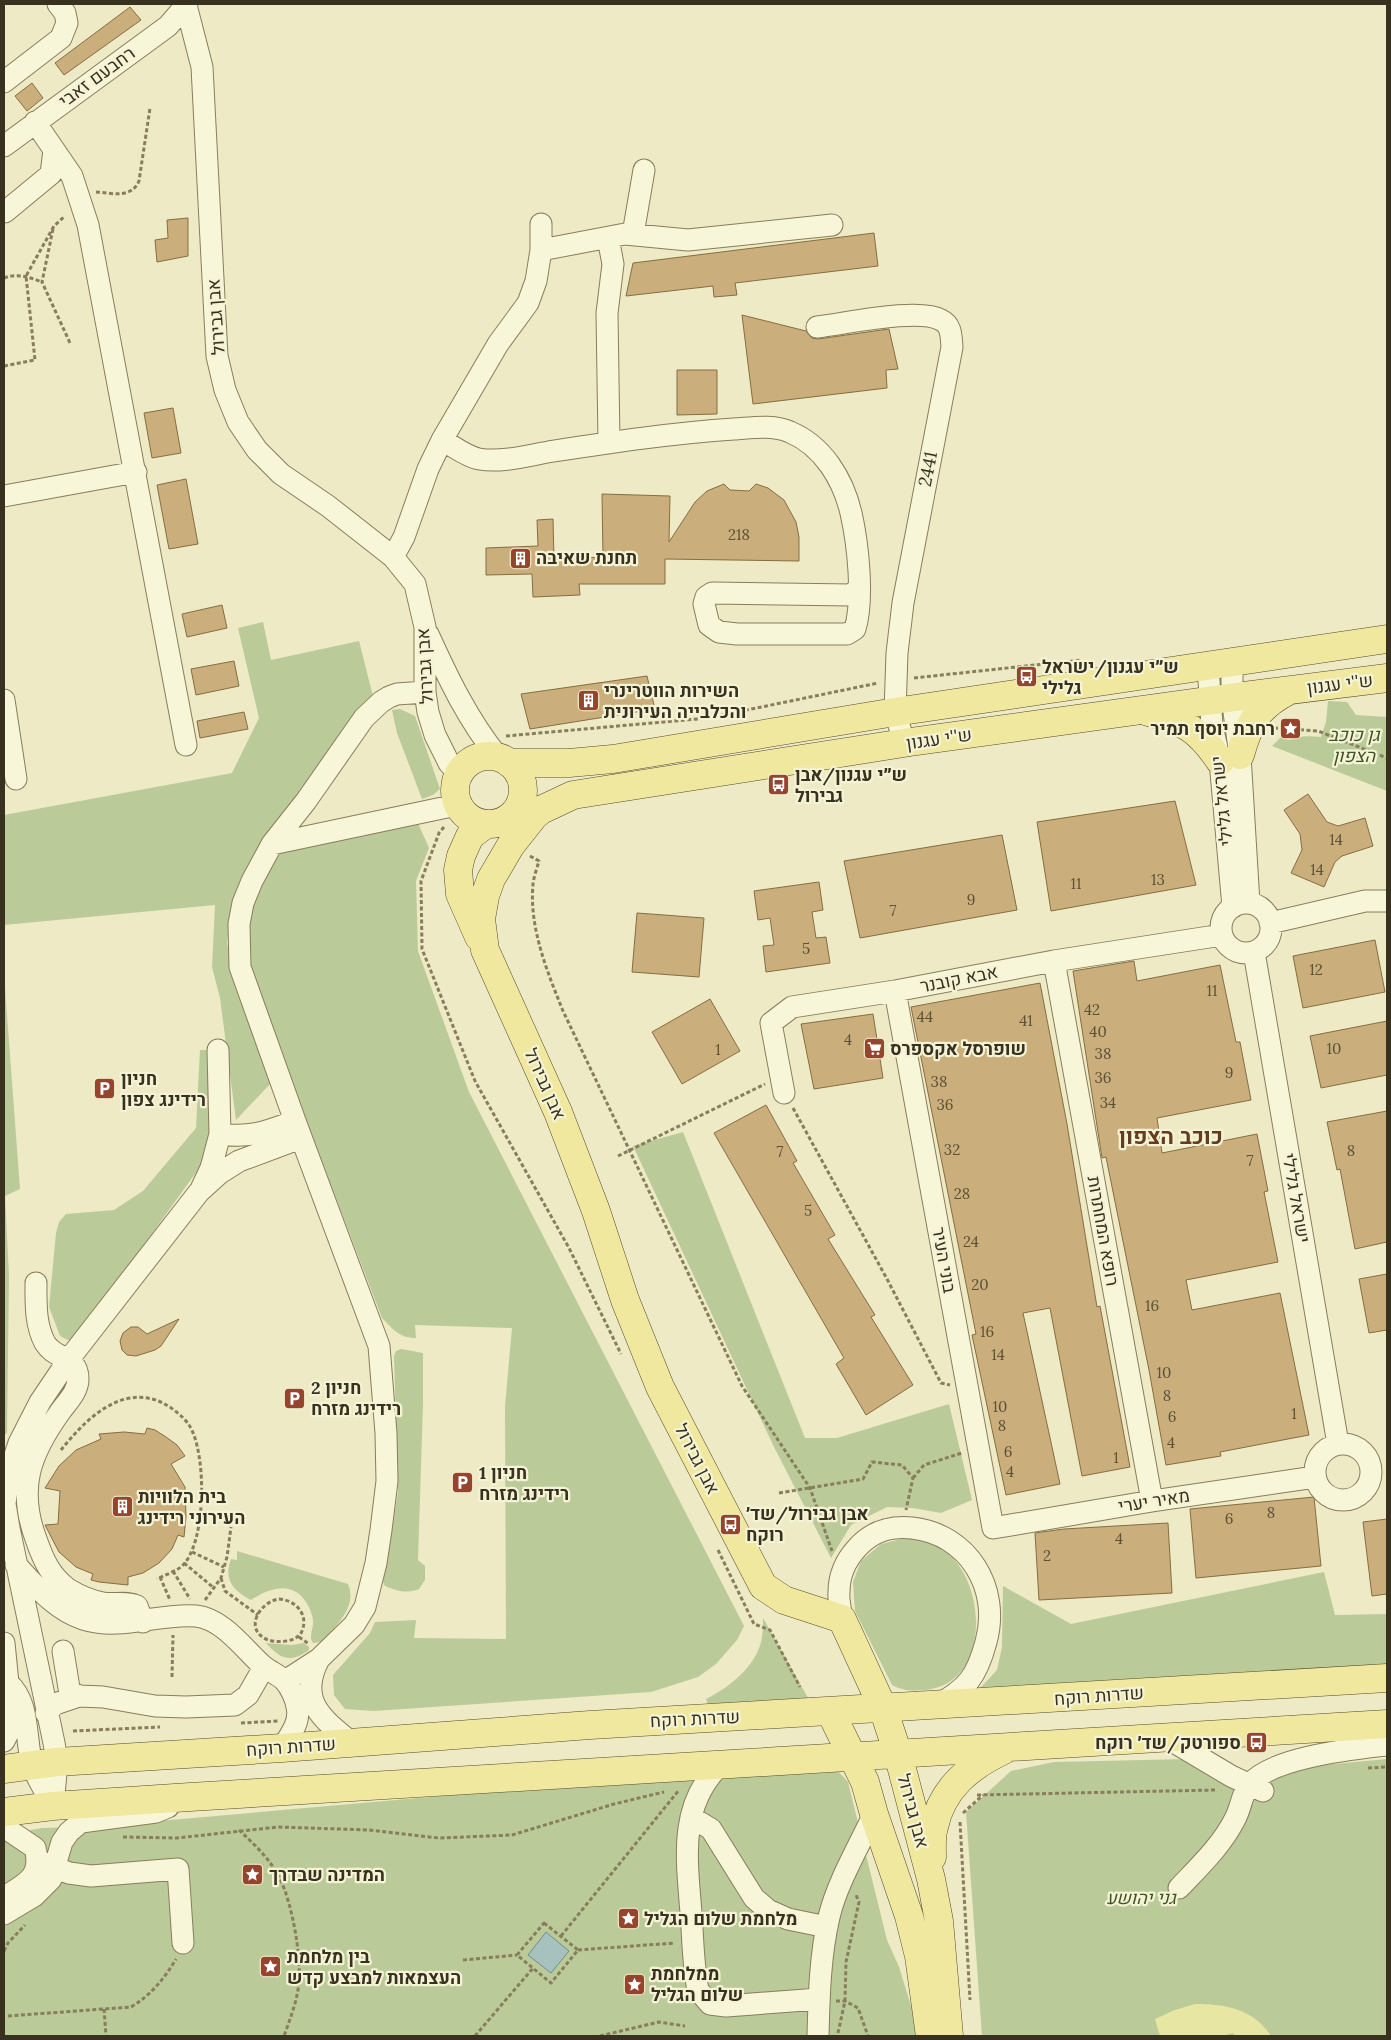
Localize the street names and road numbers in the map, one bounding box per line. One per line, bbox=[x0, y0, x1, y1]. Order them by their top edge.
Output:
street label: רחבעם זאבי bbox=[54, 41, 139, 112]
street label: אבן גבירול bbox=[201, 278, 230, 356]
street label: 2441 bbox=[913, 449, 942, 488]
street label: אבן גבירול bbox=[411, 627, 438, 705]
street label: ש''י עגנון bbox=[1306, 668, 1374, 699]
street label: ש''י עגנון bbox=[904, 723, 973, 755]
street label: ישראל גלילי bbox=[1205, 755, 1238, 847]
street label: אבא קובנר bbox=[918, 960, 1000, 997]
street label: אבן גבירול bbox=[519, 1044, 571, 1123]
street label: ישראל גלילי bbox=[1277, 1151, 1316, 1244]
street label: רופא המחתרות bbox=[1083, 1174, 1124, 1288]
street label: בוני העיר bbox=[927, 1225, 962, 1295]
street label: אבן גבירול bbox=[670, 1420, 725, 1498]
street label: מאיר יערי bbox=[1117, 1484, 1191, 1518]
street label: שדרות רוקח bbox=[1053, 1681, 1145, 1710]
street label: שדרות רוקח bbox=[649, 1705, 741, 1732]
street label: שדרות רוקח bbox=[245, 1732, 337, 1761]
street label: אבן גבירול bbox=[893, 1771, 934, 1851]

